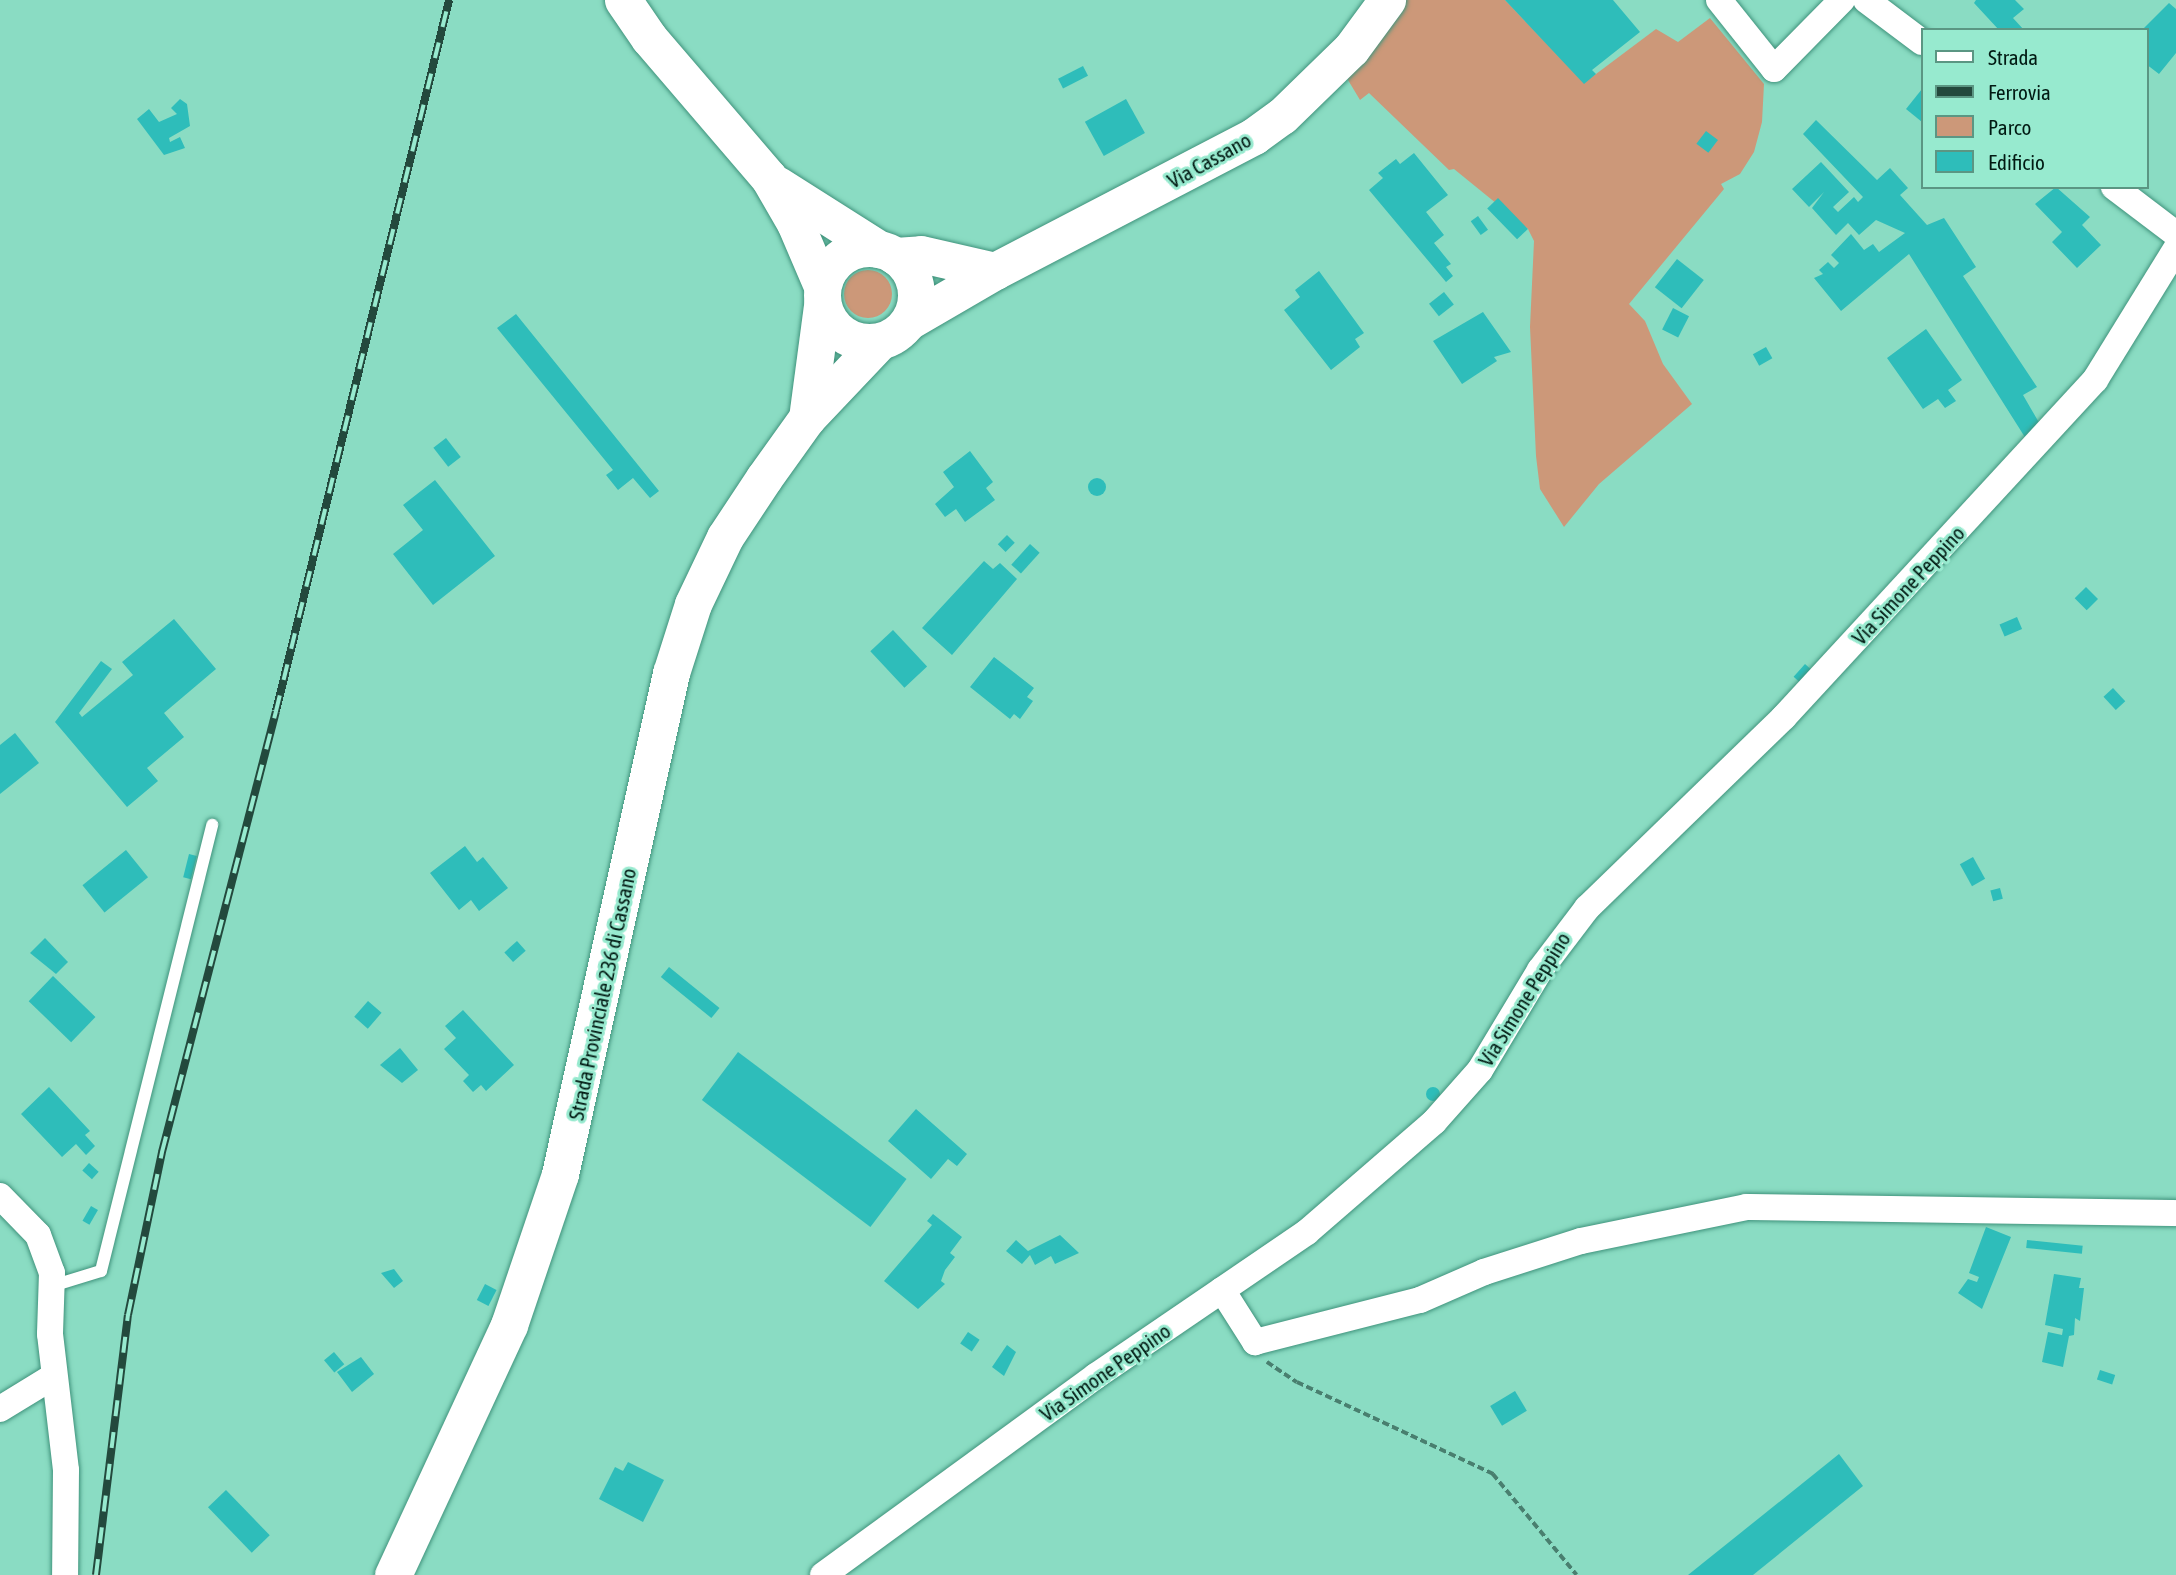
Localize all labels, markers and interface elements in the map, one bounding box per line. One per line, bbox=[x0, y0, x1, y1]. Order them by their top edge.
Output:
legend bbox=[1920, 28, 2148, 189]
text: Strada bbox=[1988, 45, 2038, 69]
text: Ferrovia bbox=[1988, 80, 2051, 104]
text: Parco bbox=[1988, 115, 2031, 139]
street label: Via Cassano bbox=[1163, 127, 1255, 193]
text: Edificio bbox=[1988, 150, 2045, 174]
street label: Via Simone Peppino bbox=[1846, 520, 1970, 650]
street label: Strada Provinciale 236 di Cassano bbox=[563, 866, 641, 1122]
street label: Via Simone Peppino bbox=[1473, 927, 1575, 1071]
street label: Via Simone Peppino bbox=[1035, 1318, 1175, 1426]

